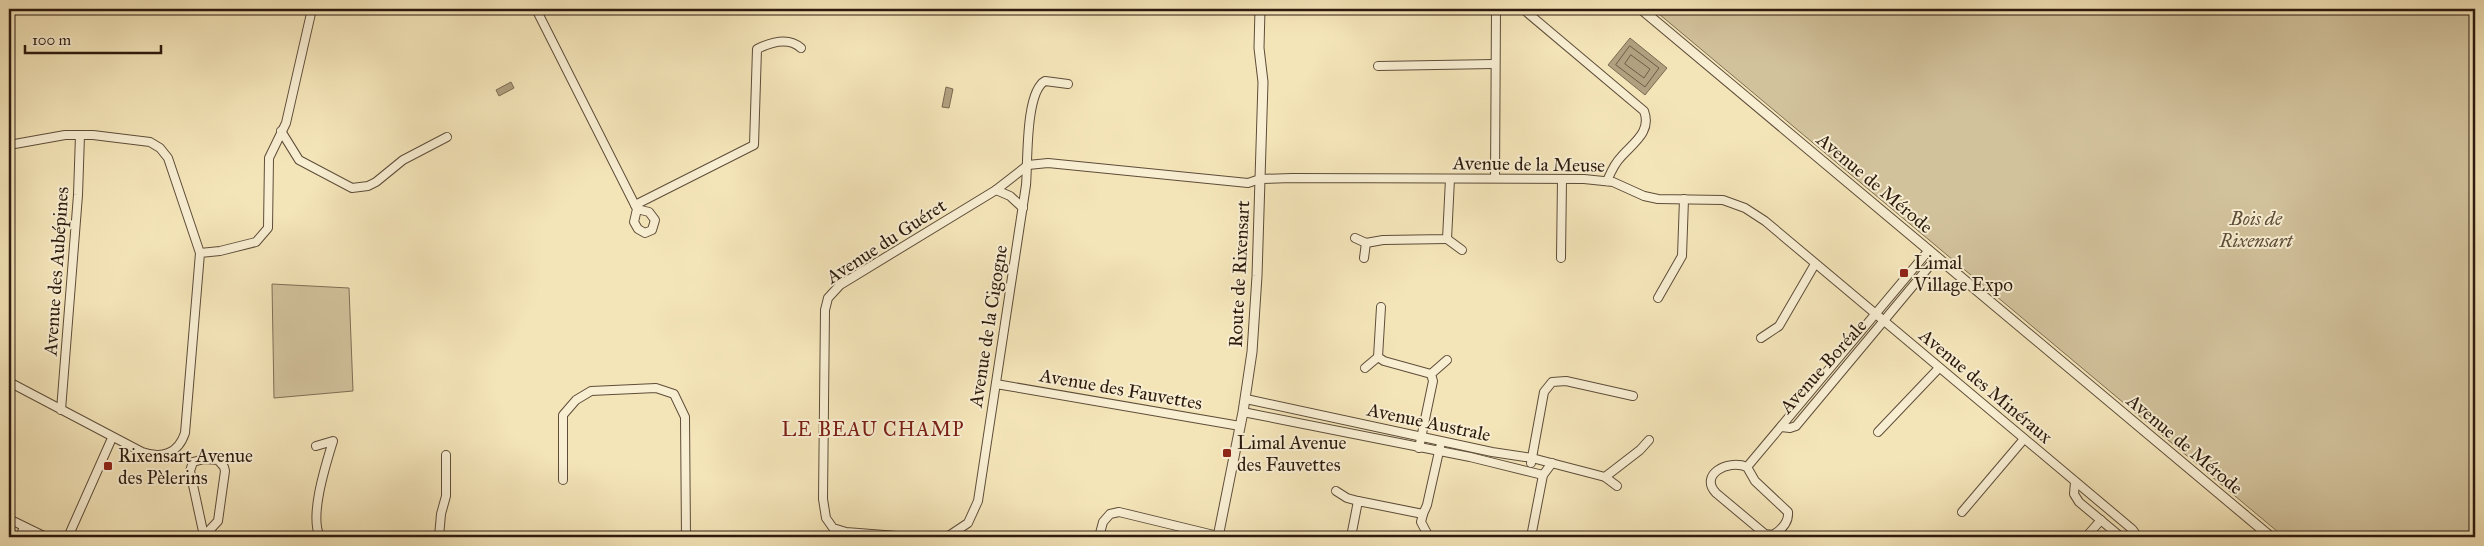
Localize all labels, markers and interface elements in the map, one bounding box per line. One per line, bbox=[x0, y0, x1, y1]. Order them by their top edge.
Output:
scale bar bbox=[25, 22, 161, 54]
text: 100 m bbox=[32, 31, 72, 49]
street label: Avenue de Mérode bbox=[1812, 127, 1938, 238]
street label: Avenue de la Meuse bbox=[1452, 151, 1605, 177]
street label: Avenue des Aubépines bbox=[39, 186, 73, 357]
street label: Avenue du Guéret bbox=[821, 194, 951, 289]
street label: Route de Rixensart bbox=[1224, 200, 1254, 348]
park label: Bois de Rixensart bbox=[2219, 207, 2294, 252]
street label: Avenue de la Cigogne bbox=[964, 243, 1013, 410]
place label: Limal Village Expo bbox=[1913, 251, 2013, 297]
marker: Limal Village Expo bbox=[1898, 267, 1910, 279]
street label: Avenue Boréale bbox=[1774, 314, 1872, 419]
street label: Avenue des Minéraux bbox=[1914, 323, 2058, 449]
street label: Avenue des Fauvettes bbox=[1037, 363, 1204, 415]
street label: Avenue de Mérode bbox=[2122, 388, 2248, 499]
street label: Avenue Australe bbox=[1364, 397, 1493, 446]
district label: LE BEAU CHAMP bbox=[782, 417, 965, 441]
place label: Limal Avenue des Fauvettes bbox=[1237, 431, 1347, 476]
place label: Rixensart Avenue des Pèlerins bbox=[118, 444, 253, 489]
marker: Limal Avenue des Fauvettes bbox=[1221, 447, 1233, 459]
marker: Rixensart Avenue des Pèlerins bbox=[102, 460, 114, 472]

